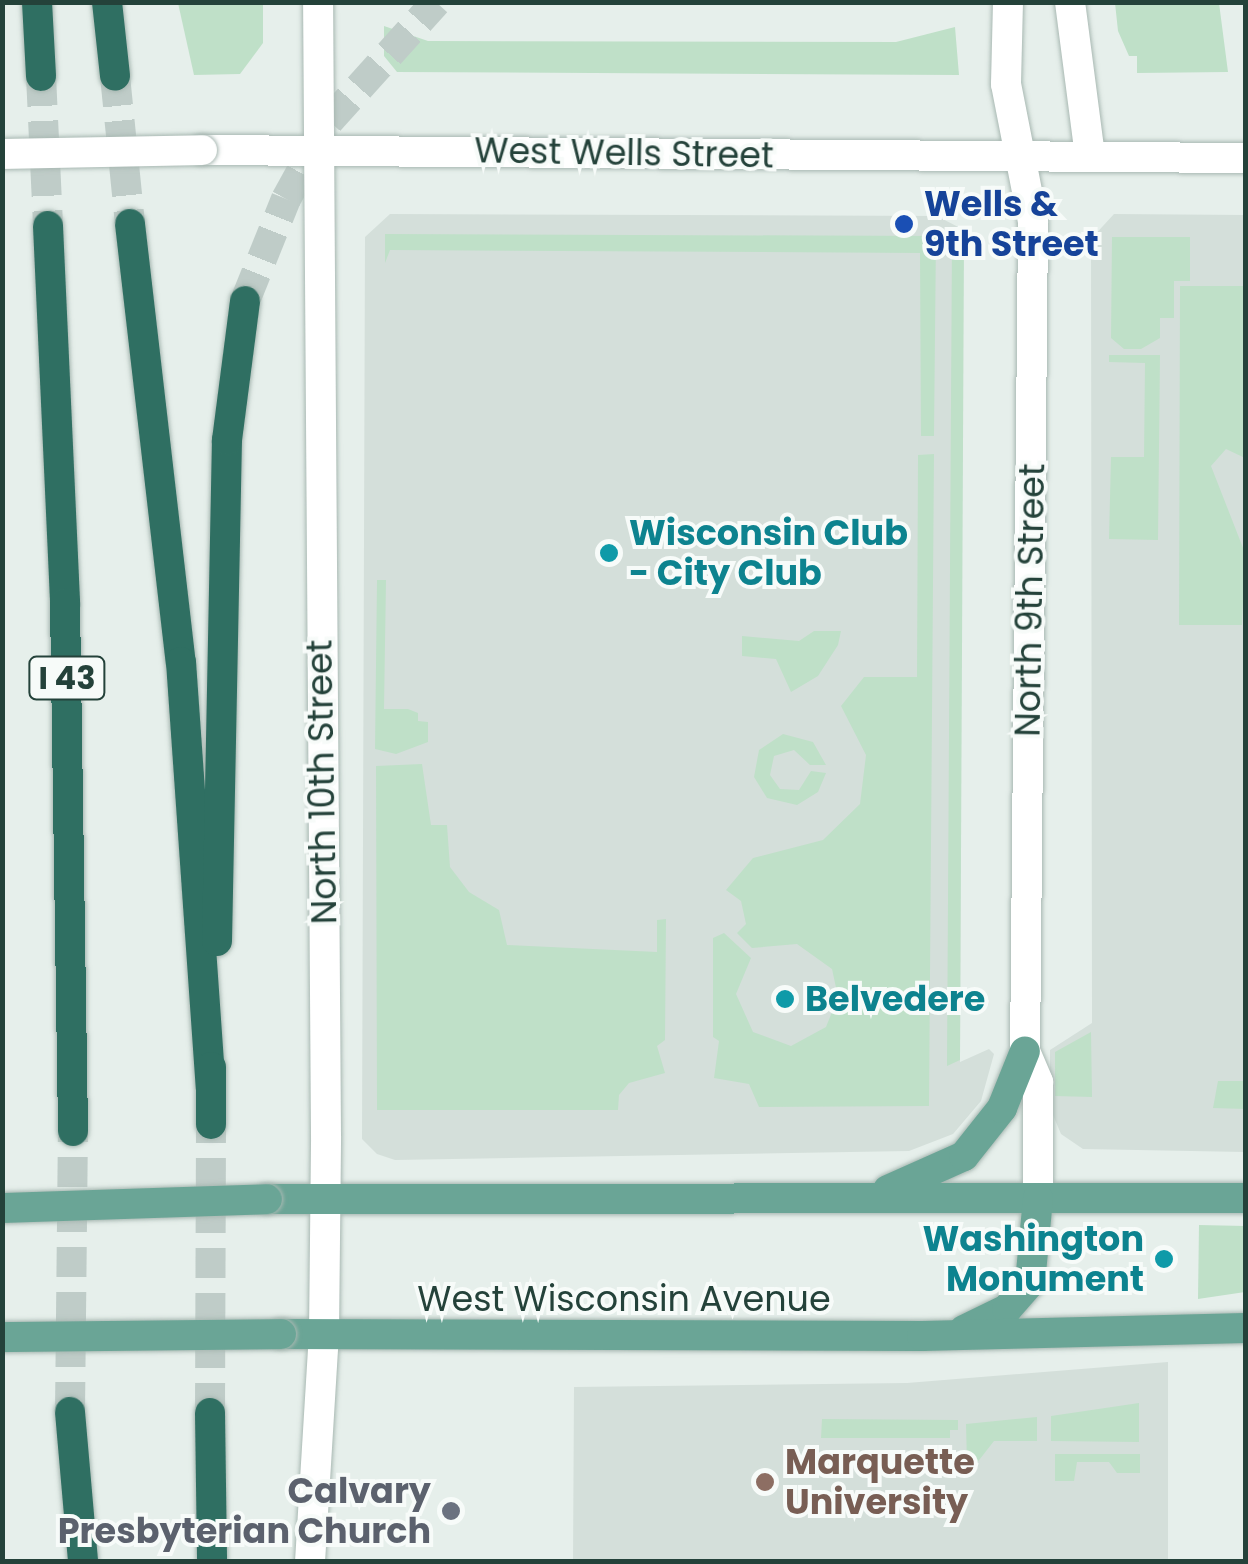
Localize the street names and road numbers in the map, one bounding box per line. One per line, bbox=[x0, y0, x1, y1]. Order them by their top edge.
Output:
street label: West Wells Street bbox=[474, 129, 774, 177]
street label: North 9th Street bbox=[1007, 463, 1053, 737]
street label: North 10th Street bbox=[299, 639, 345, 925]
road number: I 43 bbox=[27, 651, 107, 705]
street label: West Wisconsin Avenue bbox=[417, 1278, 831, 1320]

